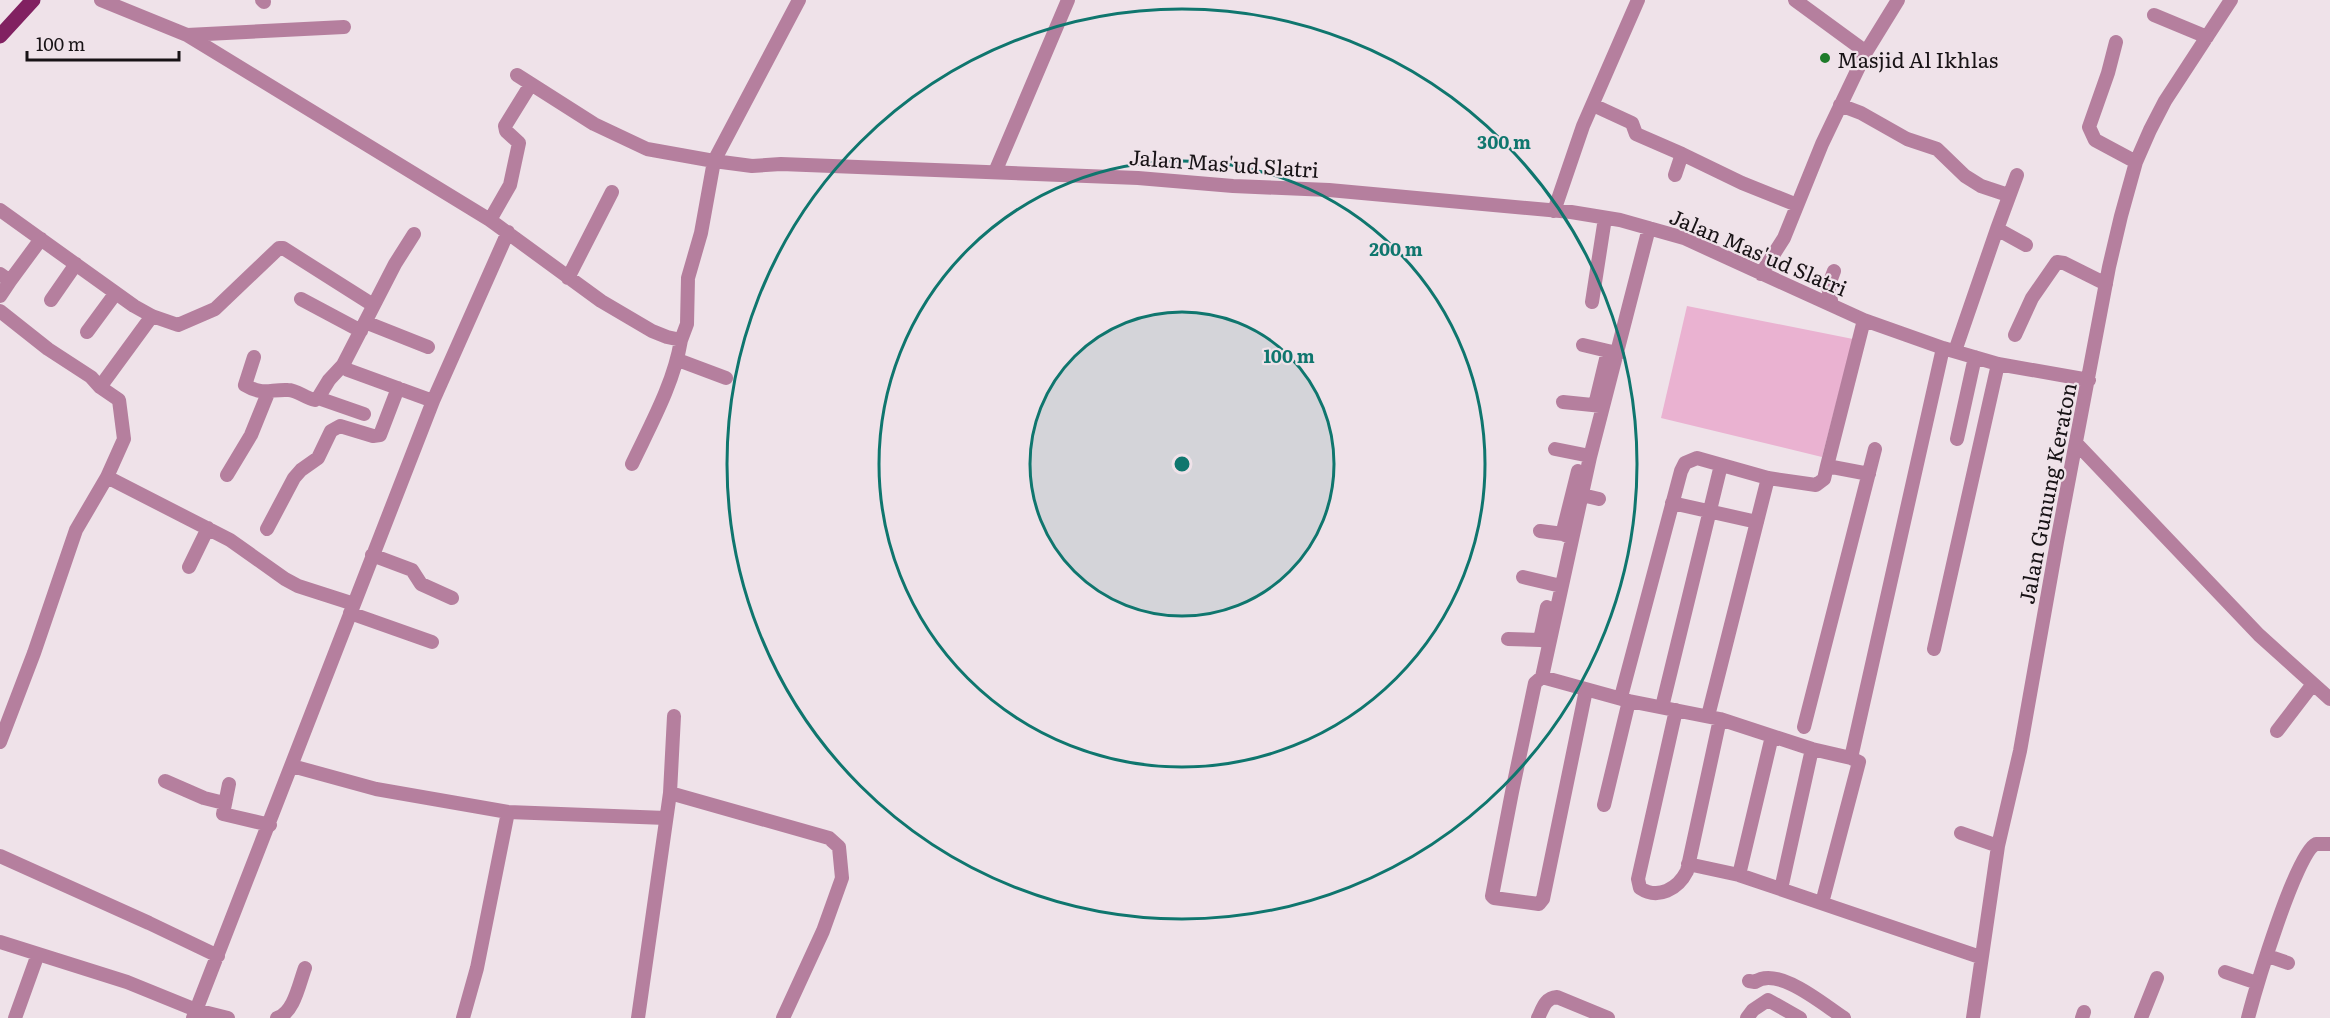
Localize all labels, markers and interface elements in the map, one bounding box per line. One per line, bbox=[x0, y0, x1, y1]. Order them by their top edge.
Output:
scale bar bbox=[27, 24, 178, 62]
text: 100 m bbox=[36, 30, 85, 57]
place label: Masjid Al Ikhlas bbox=[1837, 43, 1998, 74]
marker: Masjid Al Ikhlas bbox=[1818, 51, 1832, 65]
text: 300 m bbox=[1477, 128, 1531, 155]
street label: Jalan Mas'ud Slatri bbox=[1128, 140, 1320, 184]
street label: Jalan Mas'ud Slatri bbox=[1665, 200, 1853, 302]
text: 200 m bbox=[1369, 235, 1423, 262]
text: 100 m bbox=[1263, 342, 1315, 369]
street label: Jalan Gunung Keraton bbox=[2009, 379, 2083, 606]
centre of rings bbox=[1172, 454, 1192, 474]

